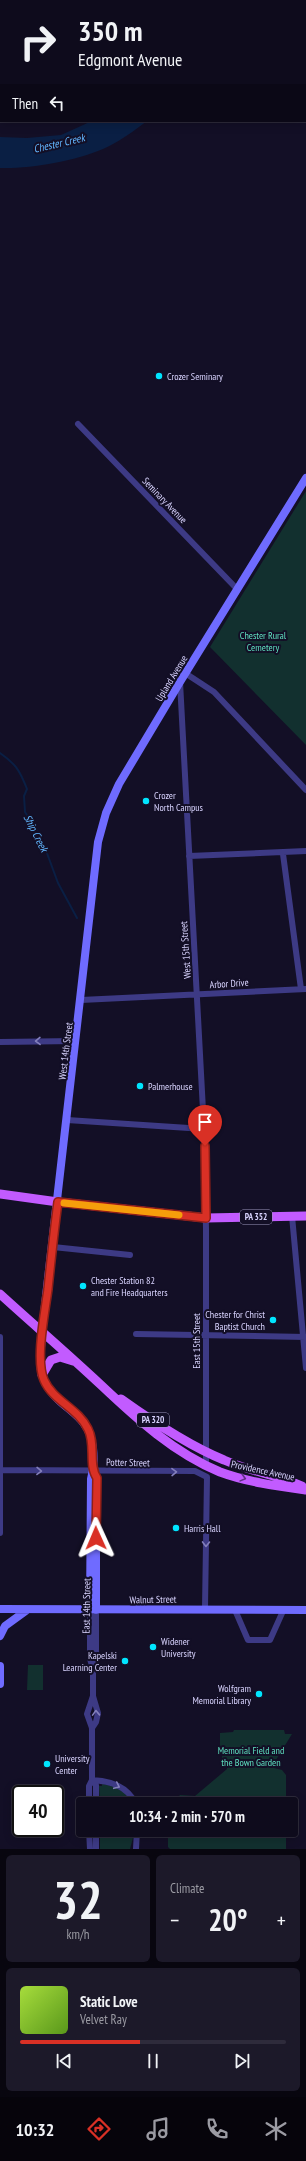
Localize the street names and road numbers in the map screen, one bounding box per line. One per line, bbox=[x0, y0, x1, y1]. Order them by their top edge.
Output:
street label: Seminary Avenue bbox=[140, 475, 190, 526]
street label: Upland Avenue bbox=[153, 653, 190, 704]
street label: West 15th Street bbox=[177, 920, 194, 979]
street label: Arbor Drive bbox=[209, 976, 249, 991]
street label: West 14th Street bbox=[56, 1021, 75, 1080]
road number: PA 352 bbox=[240, 1210, 272, 1224]
street label: East 15th Street bbox=[190, 1313, 203, 1369]
road number: PA 320 bbox=[137, 1413, 169, 1427]
street label: Potter Street bbox=[106, 1456, 150, 1469]
street label: Providence Avenue bbox=[230, 1457, 296, 1484]
street label: East 14th Street bbox=[80, 1578, 93, 1634]
street label: Walnut Street bbox=[129, 1593, 177, 1606]

